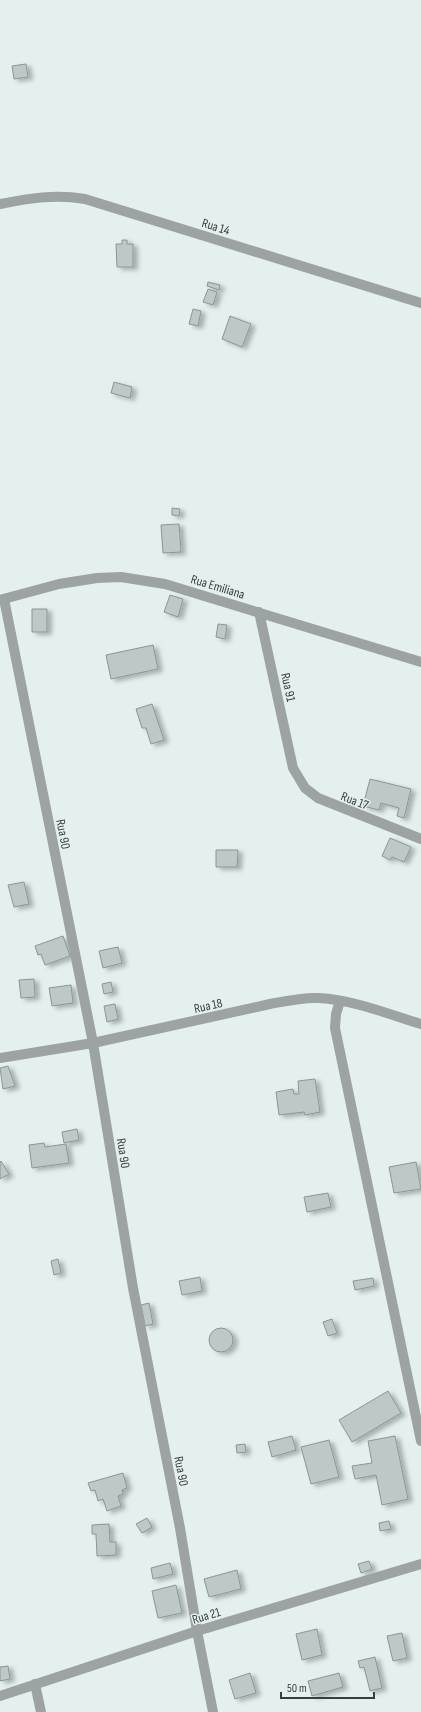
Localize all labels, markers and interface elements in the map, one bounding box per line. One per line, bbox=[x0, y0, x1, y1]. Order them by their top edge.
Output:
street label: Rua 14 bbox=[200, 215, 232, 239]
street label: Rua Emiliana bbox=[189, 571, 247, 603]
street label: Rua 91 bbox=[277, 671, 299, 703]
street label: Rua 17 bbox=[339, 788, 371, 814]
street label: Rua 90 bbox=[52, 818, 74, 851]
street label: Rua 18 bbox=[192, 995, 224, 1017]
street label: Rua 90 bbox=[113, 1137, 133, 1169]
street label: Rua 90 bbox=[170, 1455, 192, 1488]
street label: Rua 21 bbox=[190, 1604, 223, 1628]
scale bar bbox=[281, 1674, 374, 1700]
text: 50 m bbox=[287, 1681, 307, 1696]

